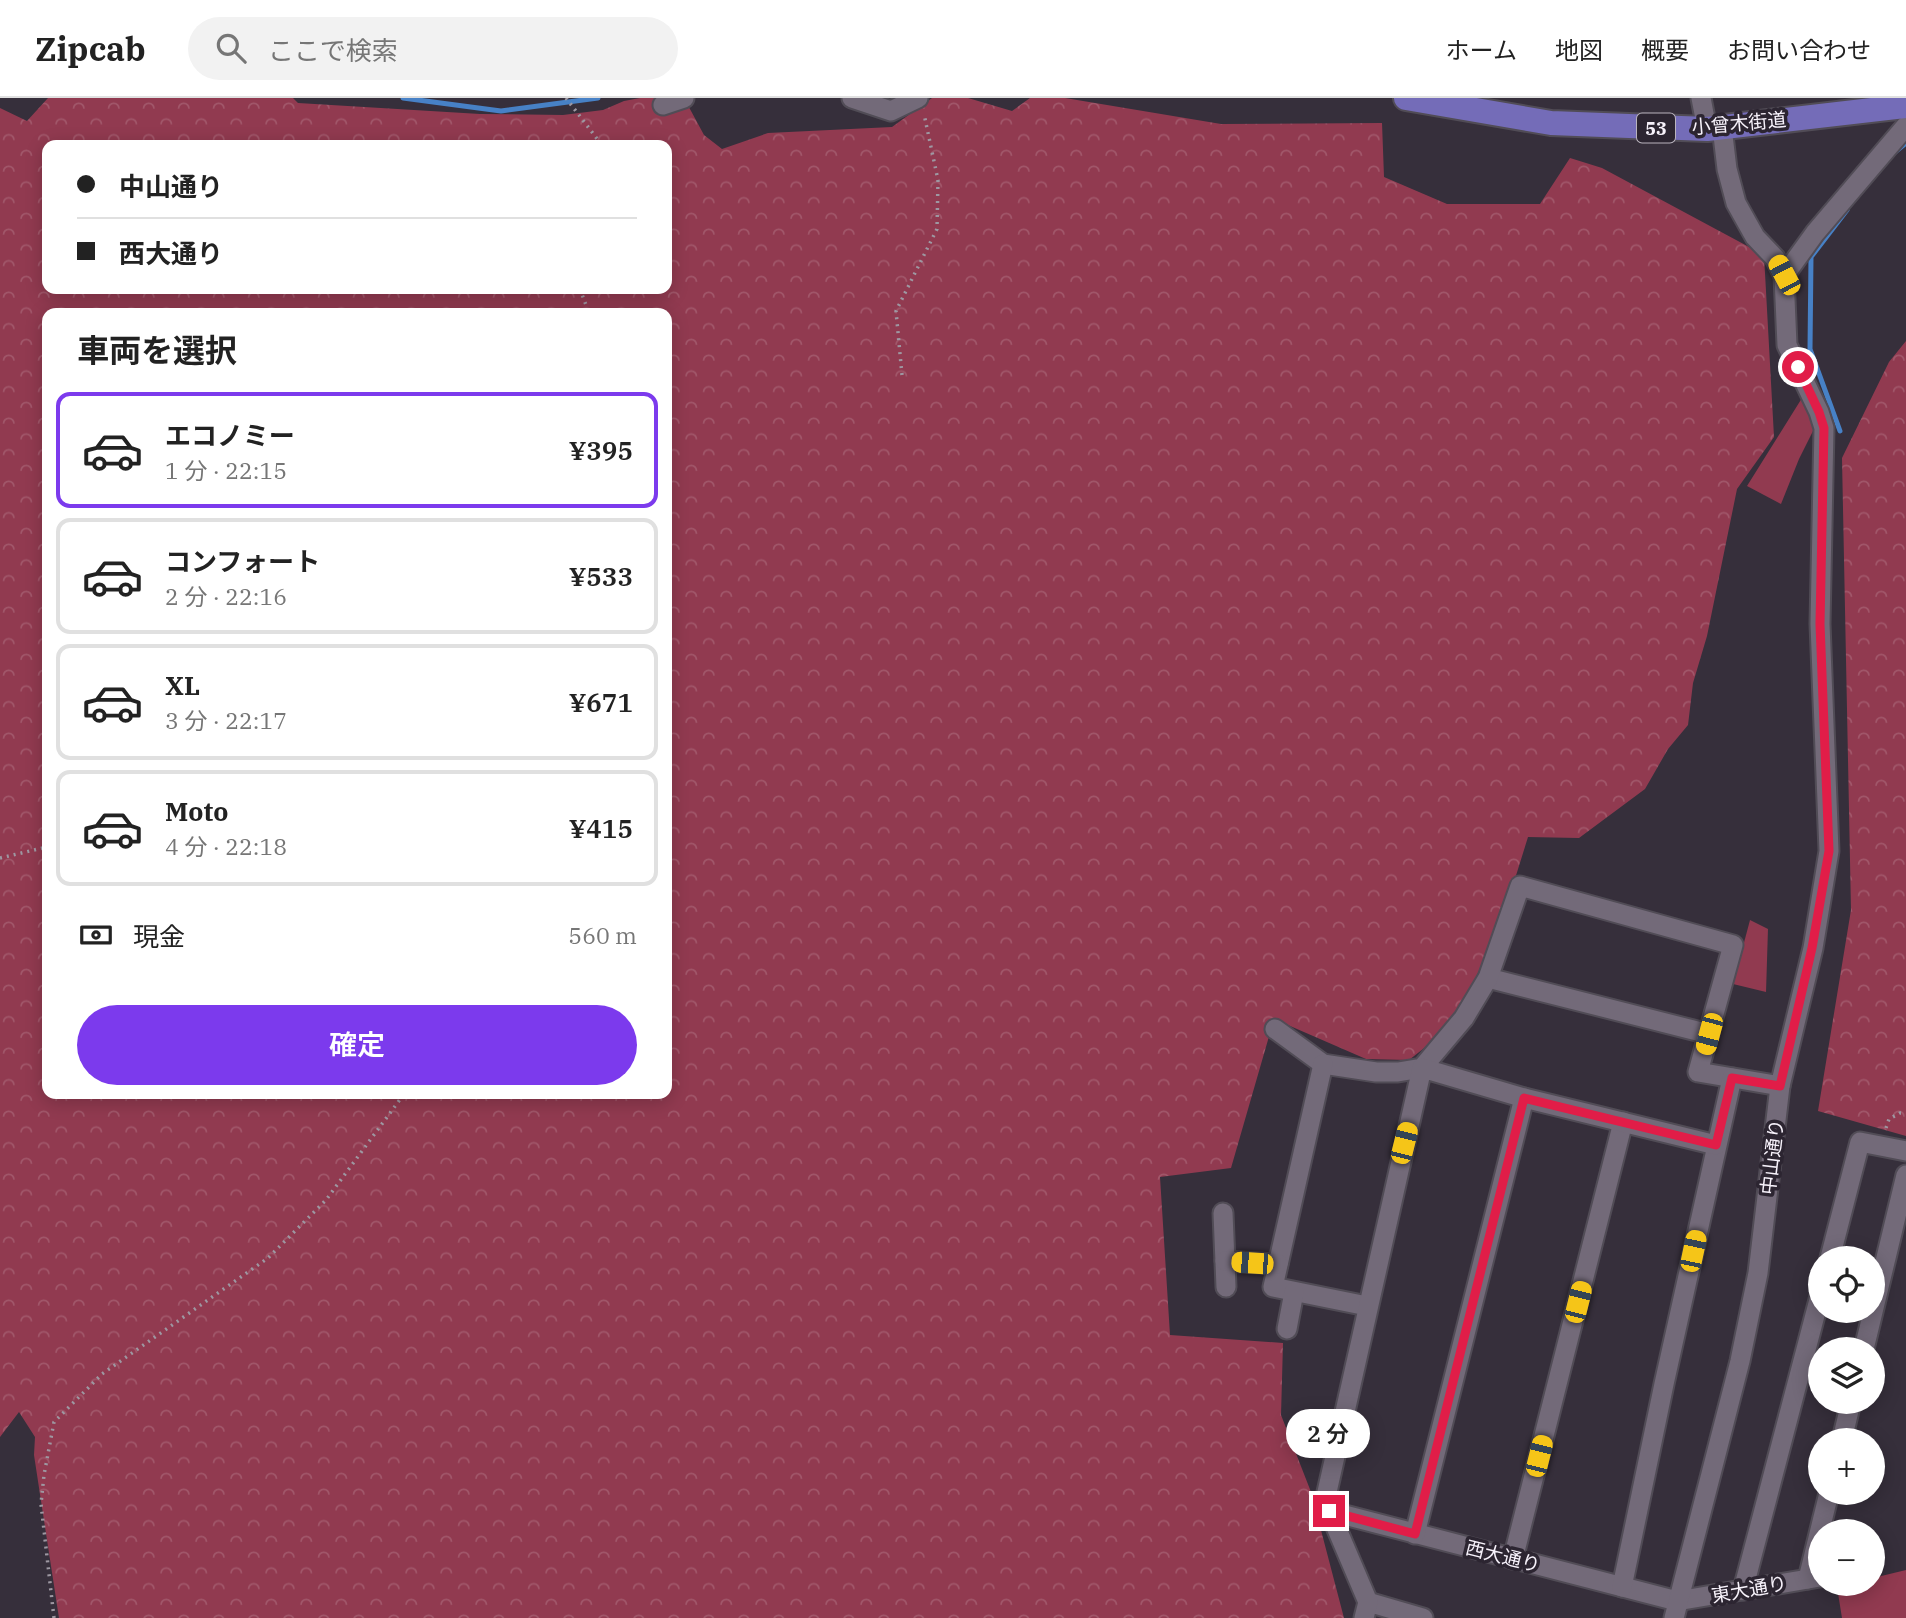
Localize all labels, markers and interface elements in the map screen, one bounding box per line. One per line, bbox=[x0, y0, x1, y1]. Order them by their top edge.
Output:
search box bbox=[188, 17, 678, 80]
text: Zipcab bbox=[35, 27, 146, 70]
icon: search bbox=[212, 29, 250, 67]
text: ここで検索 bbox=[268, 33, 398, 67]
text: ホーム bbox=[1446, 34, 1517, 66]
text: 地図 bbox=[1555, 34, 1603, 66]
text: 概要 bbox=[1641, 34, 1689, 66]
text: お問い合わせ bbox=[1727, 34, 1871, 66]
street label: 小曾木街道 bbox=[1691, 107, 1787, 139]
road number: 53 bbox=[1637, 113, 1675, 142]
text: 中山通り bbox=[119, 169, 223, 203]
text: 西大通り bbox=[119, 236, 223, 270]
car bbox=[1765, 252, 1804, 298]
text: 車両を選択 bbox=[77, 329, 237, 371]
route start bbox=[1782, 351, 1814, 383]
text: エコノミー bbox=[165, 418, 295, 452]
icon: car bbox=[81, 419, 144, 482]
text: ¥395 bbox=[569, 433, 633, 467]
text: 1 分 · 22:15 bbox=[165, 455, 287, 485]
text: コンフォート bbox=[165, 544, 320, 578]
icon: car bbox=[81, 545, 144, 608]
text: ¥533 bbox=[569, 559, 633, 593]
text: 2 分 · 22:16 bbox=[165, 581, 287, 611]
text: XL bbox=[165, 668, 200, 702]
icon: car bbox=[81, 671, 144, 734]
text: ¥671 bbox=[569, 685, 633, 719]
text: 3 分 · 22:17 bbox=[165, 705, 287, 735]
text: Moto bbox=[165, 794, 228, 828]
icon: car bbox=[81, 797, 144, 860]
text: ¥415 bbox=[569, 811, 633, 845]
text: 4 分 · 22:18 bbox=[165, 831, 287, 861]
icon: cash bbox=[77, 916, 115, 954]
text: 現金 bbox=[133, 919, 185, 953]
text: 560 m bbox=[568, 920, 637, 950]
button: 確定 bbox=[77, 1005, 637, 1085]
car bbox=[1694, 1011, 1725, 1057]
street label: 中山通り bbox=[1755, 1118, 1789, 1196]
car bbox=[1389, 1120, 1420, 1166]
car bbox=[1679, 1228, 1708, 1274]
map controls bbox=[1808, 1246, 1885, 1596]
button: locate bbox=[1808, 1246, 1885, 1323]
car bbox=[1231, 1251, 1274, 1275]
car bbox=[1563, 1279, 1594, 1325]
button: layers bbox=[1808, 1337, 1885, 1414]
callout: 2 分 bbox=[1287, 1410, 1371, 1458]
text: 2 分 bbox=[1307, 1418, 1349, 1448]
button: + bbox=[1808, 1428, 1885, 1505]
car bbox=[1524, 1433, 1555, 1479]
route end bbox=[1313, 1495, 1345, 1527]
button: − bbox=[1808, 1519, 1885, 1596]
street label: 西大通り bbox=[1463, 1535, 1543, 1577]
street label: 東大通り bbox=[1709, 1571, 1789, 1607]

